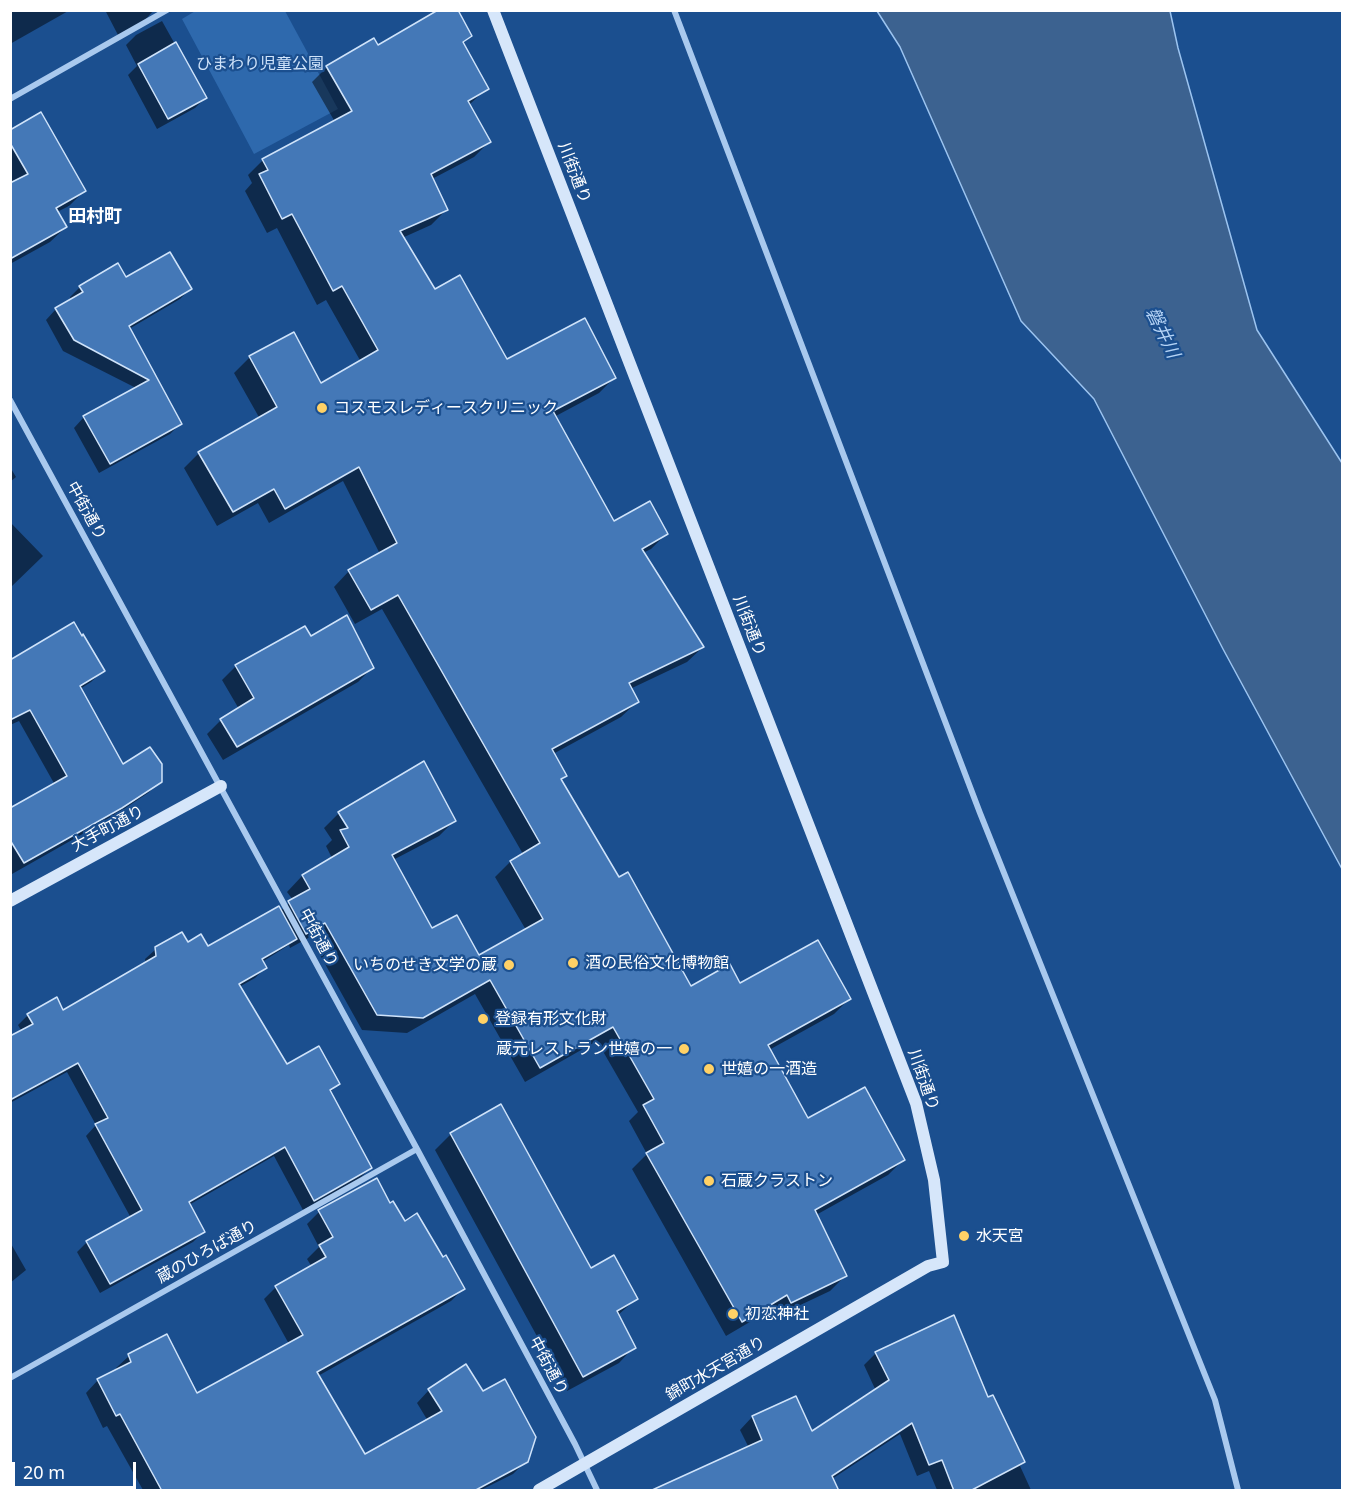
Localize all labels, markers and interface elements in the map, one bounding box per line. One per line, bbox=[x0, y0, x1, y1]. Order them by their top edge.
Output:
park label: ひまわり児童公園 bbox=[196, 54, 324, 74]
street label: 川街通り bbox=[554, 140, 594, 206]
district label: 田村町 bbox=[68, 206, 122, 228]
water label: 磐井川 bbox=[1140, 304, 1184, 362]
place label: コスモスレディースクリニック bbox=[334, 398, 558, 418]
marker: コスモスレディースクリニック bbox=[315, 401, 329, 415]
street label: 中街通り bbox=[62, 478, 110, 544]
street label: 川街通り bbox=[729, 593, 769, 659]
street label: 大手町通り bbox=[68, 802, 148, 856]
street label: 中街通り bbox=[295, 905, 341, 971]
place label: 酒の民俗文化博物館 bbox=[585, 953, 729, 973]
place label: いちのせき文学の蔵 bbox=[353, 955, 497, 975]
marker: 酒の民俗文化博物館 bbox=[566, 956, 580, 970]
marker: いちのせき文学の蔵 bbox=[502, 958, 516, 972]
place label: 登録有形文化財 bbox=[495, 1009, 607, 1029]
marker: 登録有形文化財 bbox=[476, 1012, 490, 1026]
place label: 蔵元レストラン世嬉の一 bbox=[496, 1039, 672, 1059]
marker: 蔵元レストラン世嬉の一 bbox=[677, 1042, 691, 1056]
street label: 川街通り bbox=[904, 1047, 942, 1113]
place label: 世嬉の一酒造 bbox=[721, 1059, 817, 1079]
marker: 世嬉の一酒造 bbox=[702, 1062, 716, 1076]
place label: 石蔵クラストン bbox=[721, 1171, 833, 1191]
marker: 石蔵クラストン bbox=[702, 1174, 716, 1188]
street label: 蔵のひろば通り bbox=[153, 1216, 261, 1288]
place label: 水天宮 bbox=[976, 1226, 1024, 1246]
marker: 水天宮 bbox=[957, 1229, 971, 1243]
place label: 初恋神社 bbox=[745, 1304, 809, 1324]
marker: 初恋神社 bbox=[726, 1307, 740, 1321]
street label: 中街通り bbox=[525, 1333, 571, 1399]
street label: 錦町水天宮通り bbox=[663, 1333, 769, 1405]
scale bar bbox=[15, 1450, 140, 1488]
text: 20 m bbox=[23, 1460, 65, 1484]

